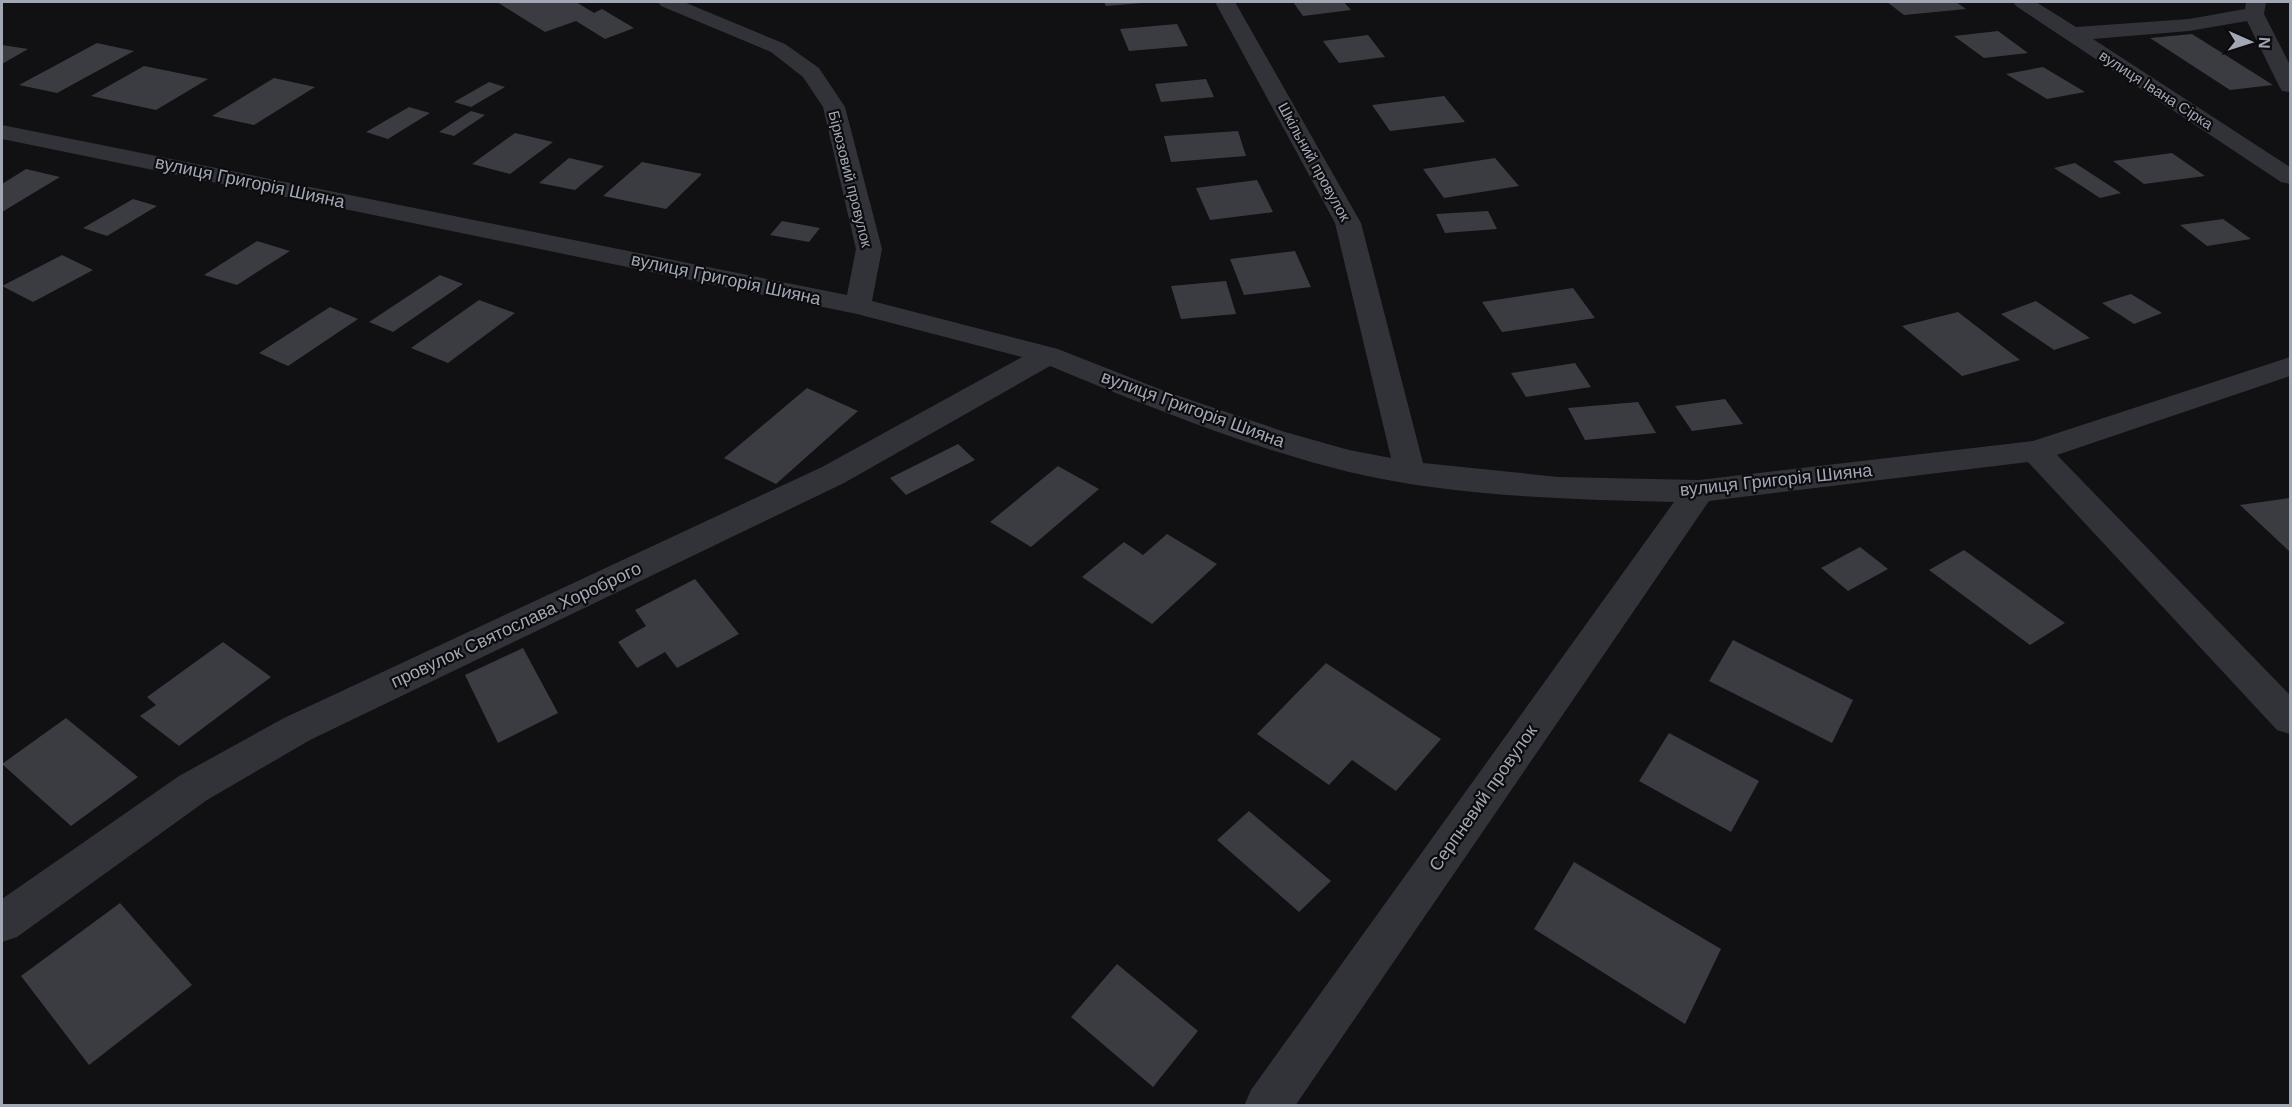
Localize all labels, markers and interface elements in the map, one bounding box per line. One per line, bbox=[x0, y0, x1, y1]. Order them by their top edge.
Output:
north arrow bbox=[2220, 12, 2280, 72]
text: N bbox=[2256, 37, 2273, 49]
street label: вулиця Івана Сірка bbox=[2096, 47, 2217, 133]
street label: Шкільний провулок bbox=[1275, 100, 1354, 224]
street label: Бірюзовий провулок bbox=[825, 109, 876, 249]
street label: вулиця Григорія Шияна bbox=[153, 152, 348, 212]
street label: вулиця Григорія Шияна bbox=[629, 249, 824, 309]
street label: вулиця Григорія Шияна bbox=[1099, 367, 1288, 452]
street label: вулиця Григорія Шияна bbox=[1679, 460, 1874, 500]
street label: провулок Святослава Хороброго bbox=[388, 558, 644, 692]
street label: Серпневий провулок bbox=[1425, 721, 1541, 875]

